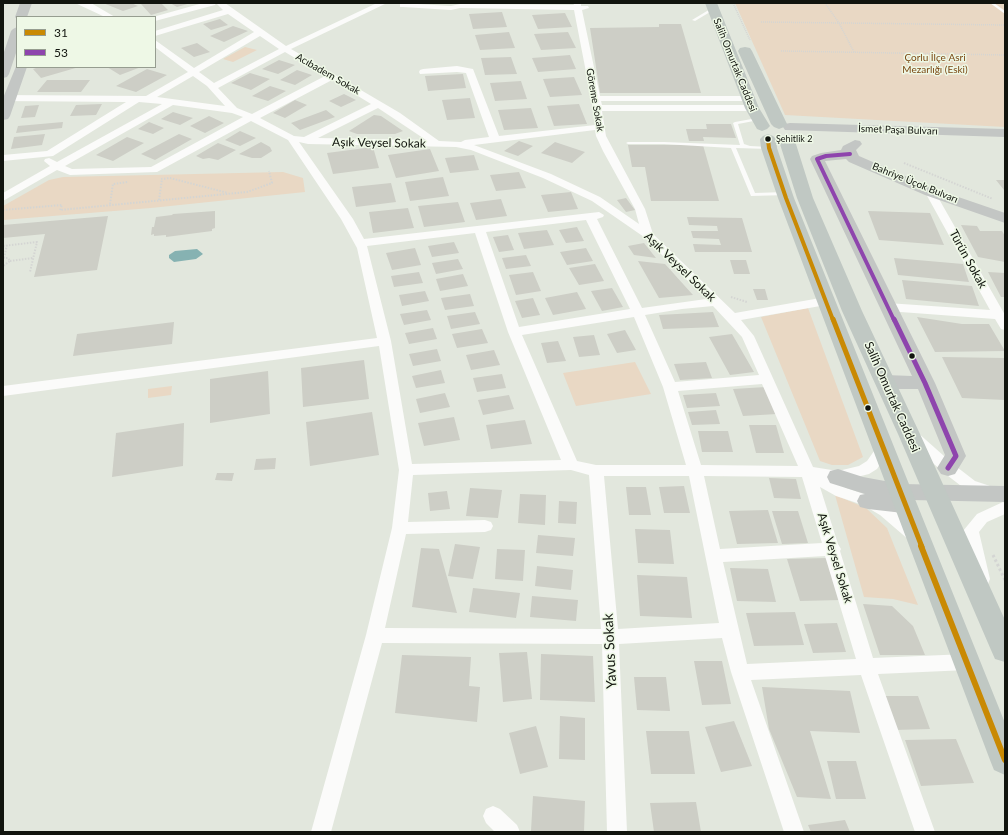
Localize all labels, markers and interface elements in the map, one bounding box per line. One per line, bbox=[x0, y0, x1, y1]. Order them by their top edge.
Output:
legend bbox=[16, 16, 156, 68]
street label: Salih Omurtak Caddesi bbox=[711, 17, 759, 113]
text: 31 bbox=[54, 25, 68, 40]
text: 53 bbox=[54, 45, 68, 60]
street label: Acıbadem Sokak bbox=[294, 51, 362, 97]
park label: Çorlu İlçe Asri Mezarlığı (Eski) bbox=[902, 52, 968, 76]
street label: Göreme Sokak bbox=[584, 67, 606, 133]
street label: İsmet Paşa Bulvarı bbox=[858, 123, 938, 137]
marker: Şehitlik 2 bbox=[763, 134, 773, 144]
place label: Şehitlik 2 bbox=[776, 134, 812, 144]
street label: Aşık Veysel Sokak bbox=[332, 135, 426, 151]
street label: Bahriye Üçok Bulvarı bbox=[870, 160, 960, 206]
street label: Türün Sokak bbox=[946, 227, 990, 291]
street label: Aşık Veysel Sokak bbox=[641, 229, 719, 305]
street label: Salih Omurtak Caddesi bbox=[861, 339, 923, 455]
unlabelled marker bbox=[907, 351, 917, 361]
unlabelled marker bbox=[863, 403, 873, 413]
street label: Aşık Veysel Sokak bbox=[814, 511, 856, 605]
street label: Yavus Sokak bbox=[600, 613, 620, 689]

